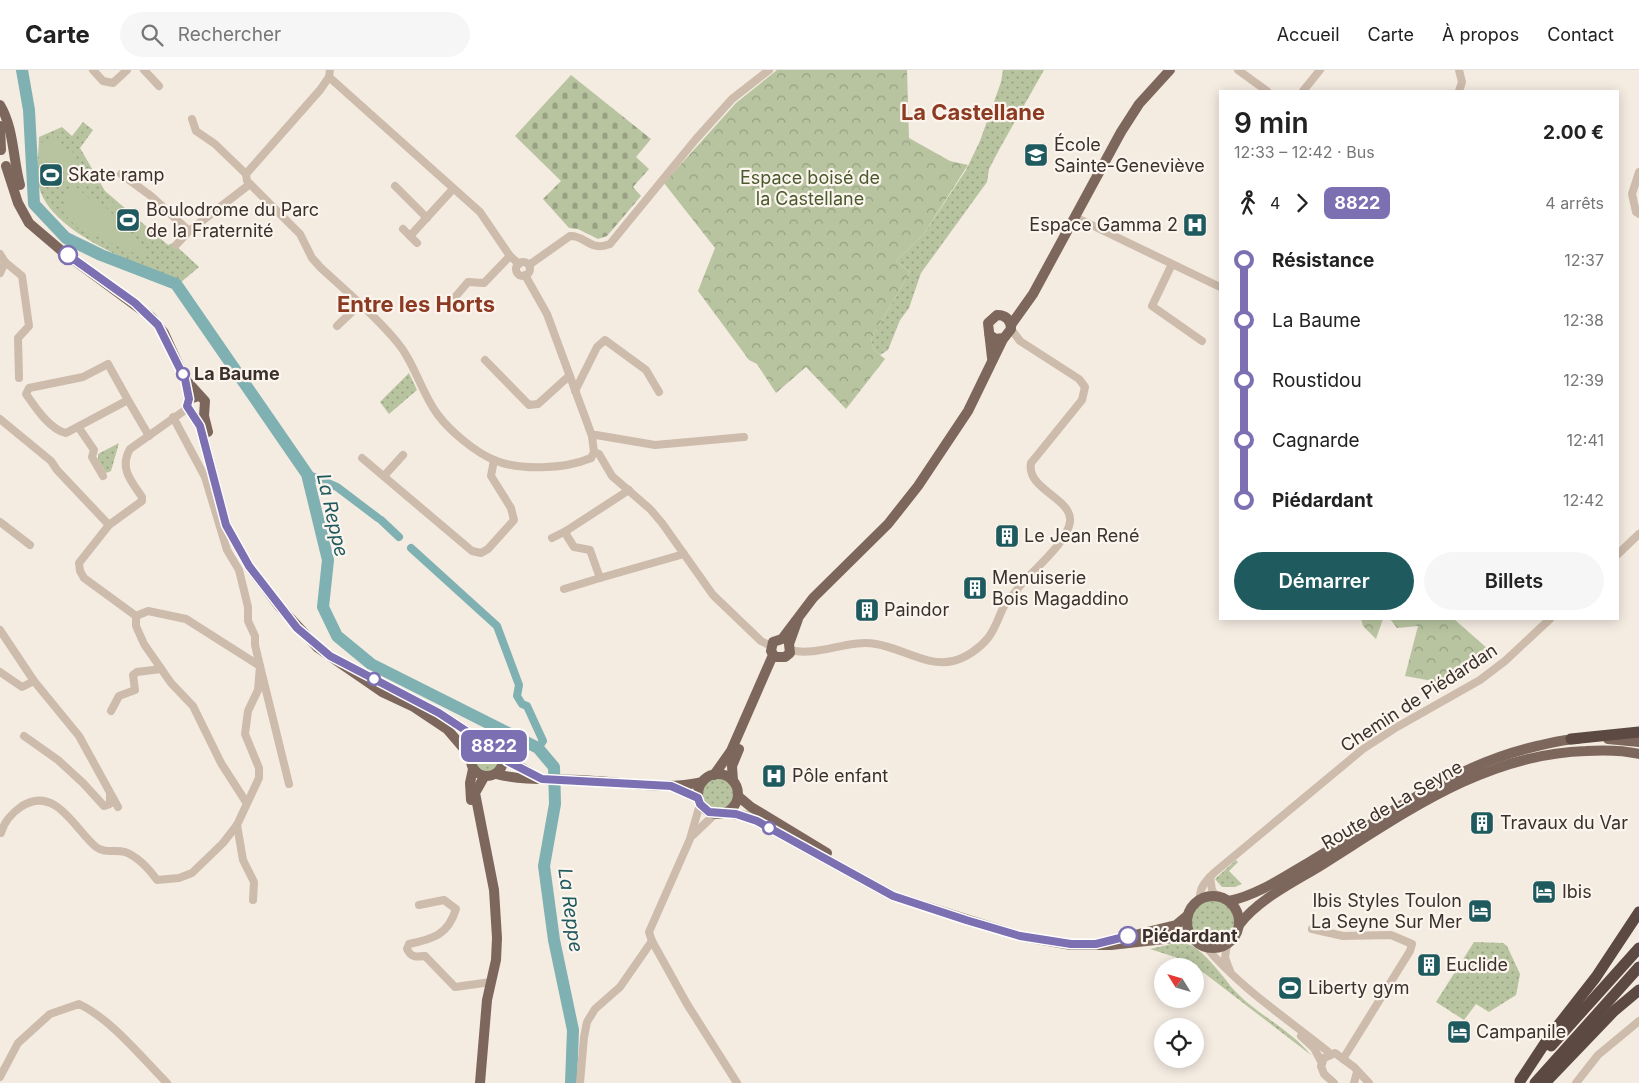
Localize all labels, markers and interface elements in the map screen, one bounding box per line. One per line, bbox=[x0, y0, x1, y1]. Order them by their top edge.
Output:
search box bbox=[120, 12, 470, 57]
text: Carte bbox=[25, 20, 90, 49]
icon: search bbox=[138, 21, 166, 49]
text: Rechercher bbox=[178, 23, 281, 46]
text: Accueil bbox=[1277, 24, 1340, 45]
text: Carte bbox=[1368, 24, 1414, 45]
text: À propos bbox=[1442, 24, 1519, 45]
text: Contact bbox=[1547, 24, 1614, 45]
district label: La Castellane bbox=[901, 99, 1045, 125]
text: 9 min bbox=[1234, 106, 1309, 140]
text: 2.00 € bbox=[1543, 121, 1604, 144]
place label: École Sainte-Geneviève bbox=[1054, 133, 1205, 176]
school or university icon: École Sainte-Geneviève bbox=[1023, 142, 1049, 168]
text: 12:33 – 12:42 · Bus bbox=[1234, 142, 1375, 162]
sports icon: Skate ramp bbox=[38, 162, 64, 188]
place label: Skate ramp bbox=[68, 164, 164, 185]
park label: Espace boisé de la Castellane bbox=[740, 167, 880, 209]
icon: walk bbox=[1234, 189, 1262, 217]
icon: forward bbox=[1288, 189, 1316, 217]
text: 8822 bbox=[1334, 192, 1380, 213]
text: 4 bbox=[1270, 193, 1280, 213]
text: 4 arrêts bbox=[1545, 193, 1604, 213]
place label: Boulodrome du Parc de la Fraternité bbox=[146, 199, 319, 241]
sports icon: Boulodrome du Parc de la Fraternité bbox=[115, 207, 141, 233]
hospital icon: Espace Gamma 2 bbox=[1182, 212, 1208, 238]
place label: Espace Gamma 2 bbox=[1029, 214, 1178, 235]
unlabelled marker bbox=[58, 245, 78, 265]
text: Résistance bbox=[1272, 249, 1374, 272]
text: 12:37 bbox=[1564, 250, 1604, 270]
district label: Entre les Horts bbox=[337, 291, 495, 317]
text: La Baume bbox=[1272, 309, 1361, 332]
text: 12:38 bbox=[1563, 310, 1604, 330]
place label: La Baume bbox=[194, 363, 280, 384]
marker: La Baume bbox=[176, 367, 190, 381]
text: Roustidou bbox=[1272, 369, 1362, 392]
text: 12:39 bbox=[1563, 370, 1604, 390]
text: Cagnarde bbox=[1272, 429, 1360, 452]
text: 12:41 bbox=[1567, 430, 1604, 450]
water label: La Reppe bbox=[312, 471, 353, 559]
text: Piédardant bbox=[1272, 489, 1373, 512]
text: 12:42 bbox=[1563, 490, 1604, 510]
building icon: Le Jean René bbox=[994, 523, 1020, 549]
place label: Le Jean René bbox=[1024, 525, 1139, 546]
button: Démarrer bbox=[1234, 552, 1414, 610]
button: Billets bbox=[1424, 552, 1604, 610]
place label: Menuiserie Bois Magaddino bbox=[992, 567, 1129, 609]
building icon: Menuiserie Bois Magaddino bbox=[962, 575, 988, 601]
building icon: Paindor bbox=[854, 597, 880, 623]
place label: Paindor bbox=[884, 599, 949, 620]
street label: Chemin de Piédardan bbox=[1337, 639, 1501, 756]
unlabelled marker bbox=[367, 672, 381, 686]
line badge: 8822 bbox=[459, 730, 529, 762]
text: 8822 bbox=[471, 735, 517, 756]
street label: Route de La Seyne bbox=[1318, 756, 1466, 853]
hospital icon: Pôle enfant bbox=[761, 763, 787, 789]
place label: Pôle enfant bbox=[792, 765, 888, 786]
building icon: Travaux du Var bbox=[1469, 810, 1495, 836]
place label: Travaux du Var bbox=[1500, 812, 1628, 833]
unlabelled marker bbox=[762, 821, 776, 835]
water label: La Reppe bbox=[553, 866, 588, 954]
hotel icon: Ibis bbox=[1531, 879, 1557, 905]
place label: Ibis bbox=[1562, 881, 1592, 902]
place label: Ibis Styles Toulon La Seyne Sur Mer bbox=[1311, 890, 1462, 932]
hotel icon: Ibis Styles Toulon La Seyne Sur Mer bbox=[1467, 898, 1493, 924]
place label: Piédardant bbox=[1142, 925, 1238, 946]
marker: Piédardant bbox=[1118, 926, 1138, 946]
building icon: Euclide bbox=[1416, 952, 1442, 978]
place label: Euclide bbox=[1446, 954, 1508, 975]
north arrow bbox=[1154, 958, 1204, 1008]
map controls bbox=[1154, 958, 1204, 1068]
sports icon: Liberty gym bbox=[1277, 975, 1303, 1001]
place label: Liberty gym bbox=[1308, 977, 1409, 998]
button: locate bbox=[1154, 1018, 1204, 1068]
hotel icon: Campanile bbox=[1446, 1019, 1472, 1045]
place label: Campanile bbox=[1476, 1021, 1566, 1042]

